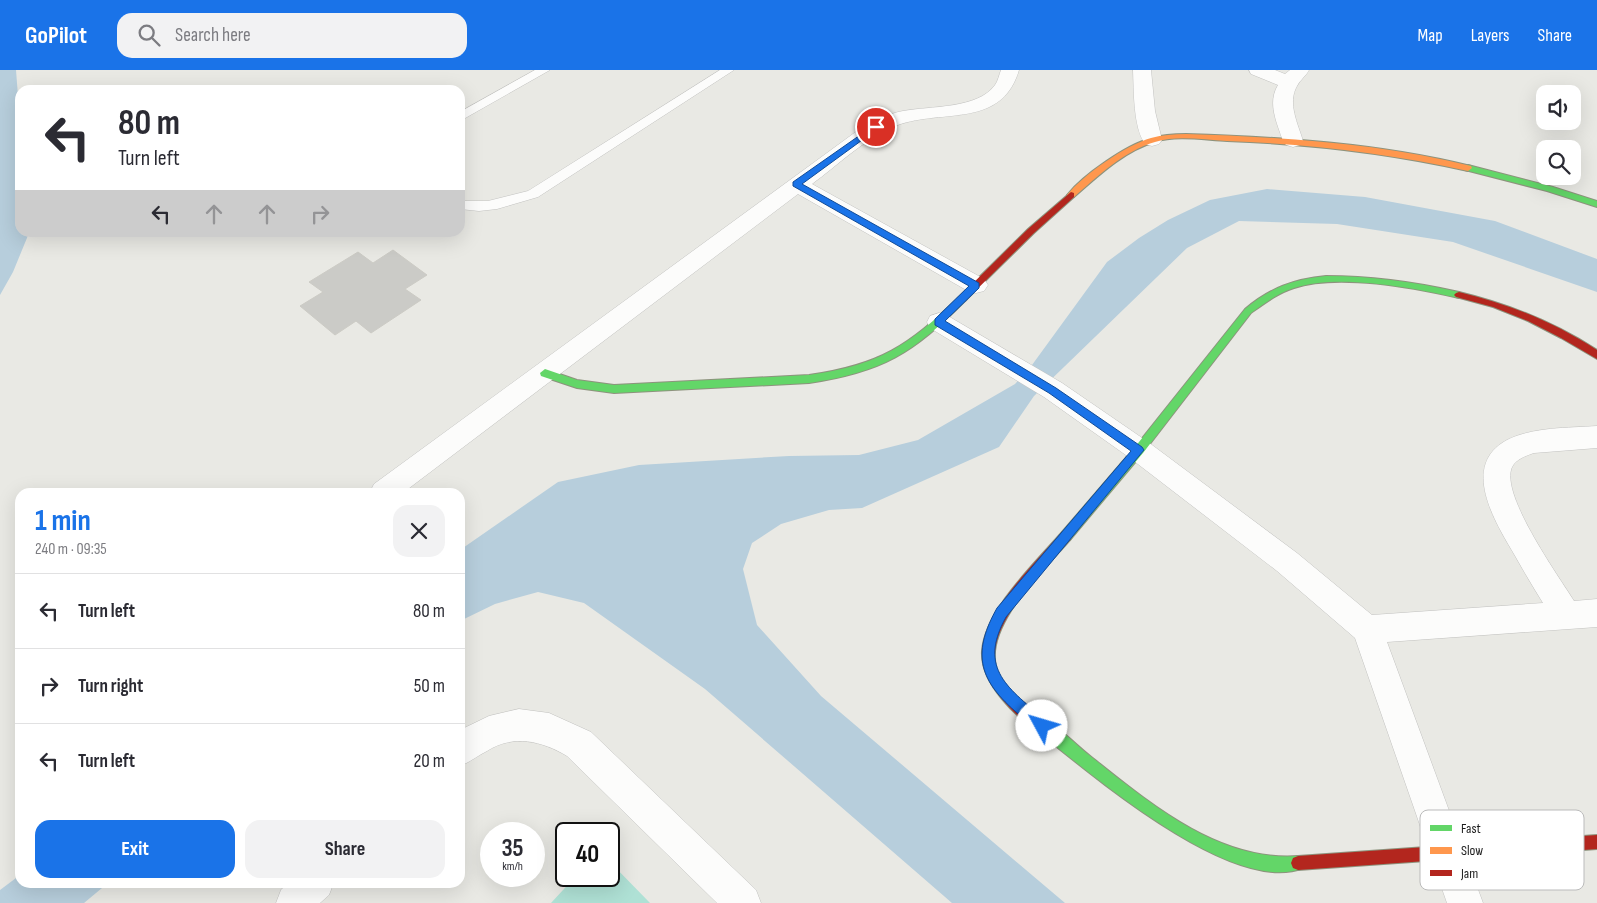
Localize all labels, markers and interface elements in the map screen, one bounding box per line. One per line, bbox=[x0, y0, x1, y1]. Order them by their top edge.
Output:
search box bbox=[117, 13, 467, 58]
text: GoPilot bbox=[25, 21, 87, 50]
icon: search bbox=[135, 21, 163, 49]
text: Search here bbox=[175, 24, 251, 47]
text: Map bbox=[1418, 25, 1443, 46]
text: Layers bbox=[1471, 25, 1510, 46]
text: Share bbox=[1538, 25, 1572, 46]
map controls bbox=[1536, 85, 1581, 185]
button: sound bbox=[1536, 85, 1581, 130]
text: 80 m bbox=[118, 102, 180, 145]
icon: left bbox=[35, 105, 100, 170]
pin bbox=[855, 106, 897, 148]
icon: arrive bbox=[862, 113, 890, 141]
button: search bbox=[1536, 140, 1581, 185]
text: Turn left bbox=[118, 145, 180, 172]
icon: left bbox=[147, 200, 175, 228]
icon: ahead bbox=[200, 200, 228, 228]
icon: ahead bbox=[253, 200, 281, 228]
icon: right bbox=[306, 200, 334, 228]
text: 1 min bbox=[35, 503, 91, 539]
button: close bbox=[393, 505, 445, 557]
text: 240 m · 09:35 bbox=[35, 540, 107, 559]
icon: left bbox=[35, 597, 63, 625]
text: Turn left bbox=[78, 600, 135, 623]
text: 80 m bbox=[413, 600, 445, 623]
icon: right bbox=[35, 672, 63, 700]
text: Turn right bbox=[78, 675, 143, 698]
text: 50 m bbox=[414, 675, 445, 698]
position arrow bbox=[1015, 699, 1067, 751]
icon: left bbox=[35, 747, 63, 775]
text: Turn left bbox=[78, 750, 135, 773]
text: 20 m bbox=[413, 750, 445, 773]
legend bbox=[1420, 810, 1584, 890]
button: Exit bbox=[35, 820, 235, 878]
button: Share bbox=[245, 820, 445, 878]
text: Fast bbox=[1461, 820, 1481, 837]
speed limit sign: 40 bbox=[555, 822, 620, 887]
text: 35 bbox=[501, 833, 524, 864]
text: Slow bbox=[1461, 842, 1483, 859]
text: km/h bbox=[502, 859, 523, 874]
text: Jam bbox=[1460, 865, 1478, 882]

